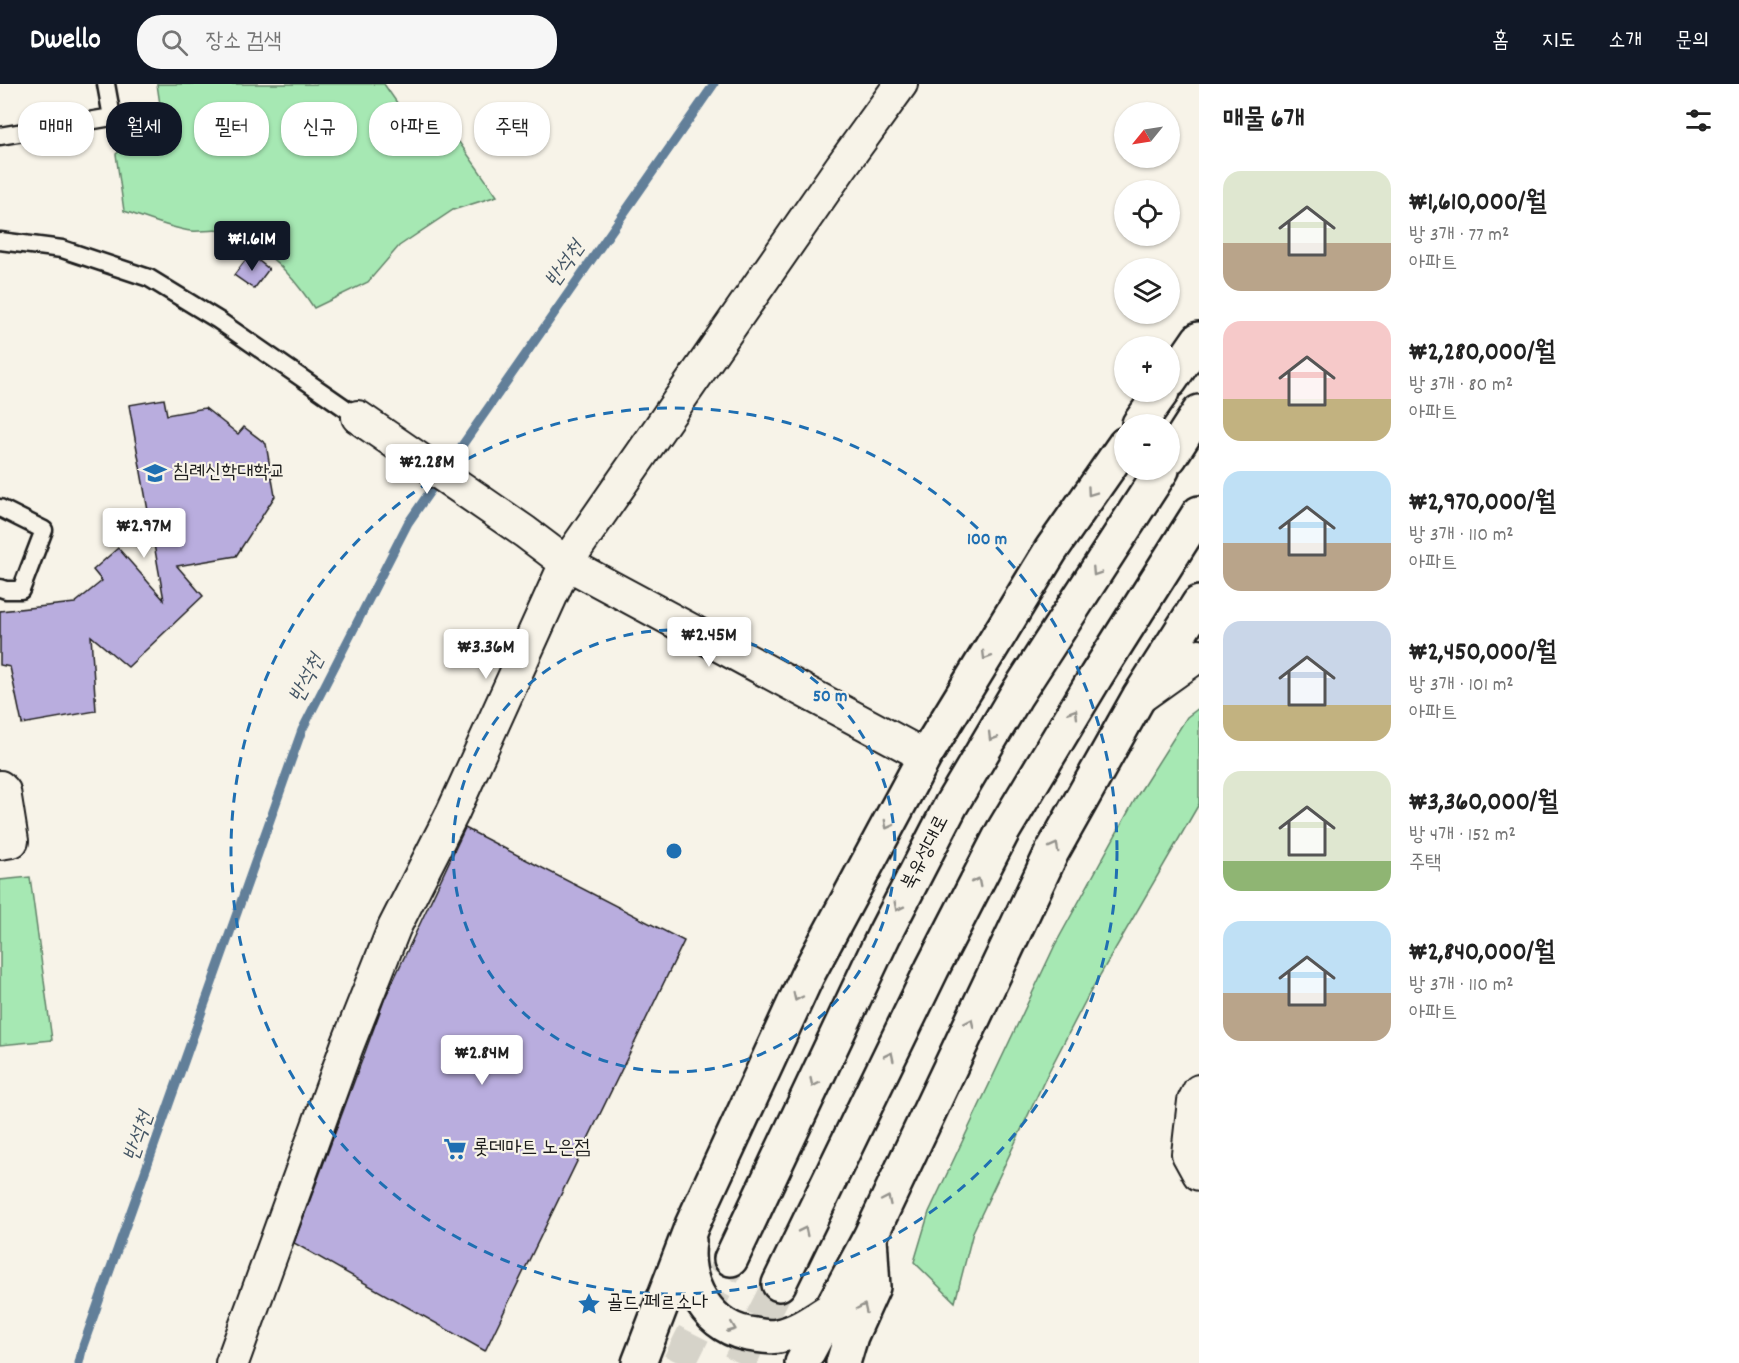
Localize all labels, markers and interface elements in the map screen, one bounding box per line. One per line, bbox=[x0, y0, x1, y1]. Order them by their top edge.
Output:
search box bbox=[137, 15, 557, 69]
text: Dwello bbox=[30, 22, 101, 62]
icon: search bbox=[158, 26, 191, 59]
text: 장소 검색 bbox=[206, 27, 281, 58]
text: 홈 bbox=[1492, 27, 1509, 57]
text: 지도 bbox=[1542, 27, 1575, 57]
text: 소개 bbox=[1608, 27, 1642, 57]
text: 문의 bbox=[1675, 27, 1709, 57]
chip: 매매 bbox=[18, 102, 94, 156]
chip: 월세 bbox=[106, 102, 182, 156]
chip: 필터 bbox=[194, 102, 269, 156]
chip: 신규 bbox=[281, 102, 357, 156]
chip: 아파트 bbox=[369, 102, 462, 156]
chip: 주택 bbox=[474, 102, 550, 156]
north arrow bbox=[1114, 102, 1180, 168]
map controls bbox=[1114, 102, 1180, 480]
text: 매물 6개 bbox=[1223, 102, 1304, 139]
icon: filters bbox=[1682, 104, 1715, 137]
button: locate bbox=[1114, 180, 1180, 246]
text: ₩1,610,000/월 bbox=[1409, 185, 1546, 222]
icon: home bbox=[1271, 195, 1343, 267]
pin: ₩1.61M bbox=[203, 221, 301, 272]
text: 방 3개 · 77 m² bbox=[1409, 222, 1509, 250]
text: ₩1.61M bbox=[228, 226, 276, 254]
water label: 반석천 bbox=[539, 234, 594, 294]
text: 아파트 bbox=[1409, 250, 1457, 278]
button: layers bbox=[1114, 258, 1180, 324]
text: ₩2,280,000/월 bbox=[1409, 335, 1555, 372]
button: + bbox=[1114, 336, 1180, 402]
icon: home bbox=[1271, 345, 1343, 417]
text: 방 3개 · 80 m² bbox=[1409, 372, 1513, 400]
text: 아파트 bbox=[1409, 400, 1457, 428]
button: − bbox=[1114, 414, 1180, 480]
pin: ₩2.28M bbox=[378, 444, 476, 495]
text: ₩2.28M bbox=[400, 449, 454, 477]
place label: 침례신학대학교 bbox=[173, 459, 286, 487]
school or university icon: 침례신학대학교 bbox=[142, 460, 168, 486]
text: ₩2,970,000/월 bbox=[1409, 485, 1556, 522]
one-way arrow bbox=[1087, 486, 1098, 497]
icon: home bbox=[1271, 495, 1343, 567]
pin: ₩2.97M bbox=[95, 508, 193, 559]
text: ₩2.97M bbox=[117, 513, 171, 541]
text: 방 3개 · 110 m² bbox=[1409, 522, 1514, 550]
text: 100 m bbox=[967, 528, 1007, 553]
text: 아파트 bbox=[1409, 550, 1457, 578]
one-way arrow bbox=[1092, 565, 1103, 576]
pin: ₩2.45M bbox=[660, 617, 758, 668]
text: ₩2.45M bbox=[681, 622, 737, 650]
pin: ₩3.36M bbox=[437, 629, 535, 680]
text: ₩3.36M bbox=[458, 634, 514, 662]
text: ₩2,450,000/월 bbox=[1409, 635, 1557, 672]
icon: home bbox=[1271, 645, 1343, 717]
water label: 반석천 bbox=[283, 648, 334, 708]
one-way arrow bbox=[982, 650, 993, 660]
text: 방 3개 · 101 m² bbox=[1409, 672, 1514, 700]
text: 50 m bbox=[813, 685, 847, 710]
text: 아파트 bbox=[1409, 700, 1457, 728]
one-way arrow bbox=[1067, 709, 1079, 719]
one-way arrow bbox=[987, 731, 999, 741]
text: ₩3,360,000/월 bbox=[1409, 785, 1558, 822]
icon: home bbox=[1271, 795, 1343, 867]
street label: 북유성대로 bbox=[895, 811, 957, 895]
one-way arrow bbox=[884, 819, 895, 829]
text: 방 4개 · 152 m² bbox=[1409, 822, 1516, 850]
centre of rings bbox=[664, 841, 684, 861]
one-way arrow bbox=[1048, 843, 1059, 854]
text: 주택 bbox=[1409, 850, 1441, 878]
one-way arrow bbox=[970, 877, 982, 888]
one-way arrow bbox=[894, 901, 905, 912]
text: ₩2,840,000/월 bbox=[1409, 935, 1555, 972]
icon: home bbox=[1271, 945, 1343, 1017]
text: 방 3개 · 110 m² bbox=[1409, 972, 1514, 1000]
one-way arrow bbox=[793, 991, 805, 1002]
text: 아파트 bbox=[1409, 1000, 1457, 1028]
one-way arrow bbox=[963, 1018, 975, 1029]
pin: ₩2.84M bbox=[433, 1035, 531, 1086]
text: ₩2.84M bbox=[455, 1040, 509, 1068]
one-way arrow bbox=[883, 1052, 894, 1062]
one-way arrow bbox=[809, 1077, 821, 1088]
water label: 반석천 bbox=[118, 1106, 163, 1166]
place label: 롯데마트 노은점 bbox=[473, 1135, 590, 1163]
supermarket icon: 롯데마트 노은점 bbox=[442, 1136, 468, 1162]
one-way arrow bbox=[880, 1195, 892, 1206]
one-way arrow bbox=[797, 1227, 809, 1238]
place label: 골드 페르소나 bbox=[607, 1290, 708, 1318]
place icon: 골드 페르소나 bbox=[576, 1291, 602, 1317]
one-way arrow bbox=[856, 1304, 868, 1315]
one-way arrow bbox=[726, 1321, 737, 1333]

